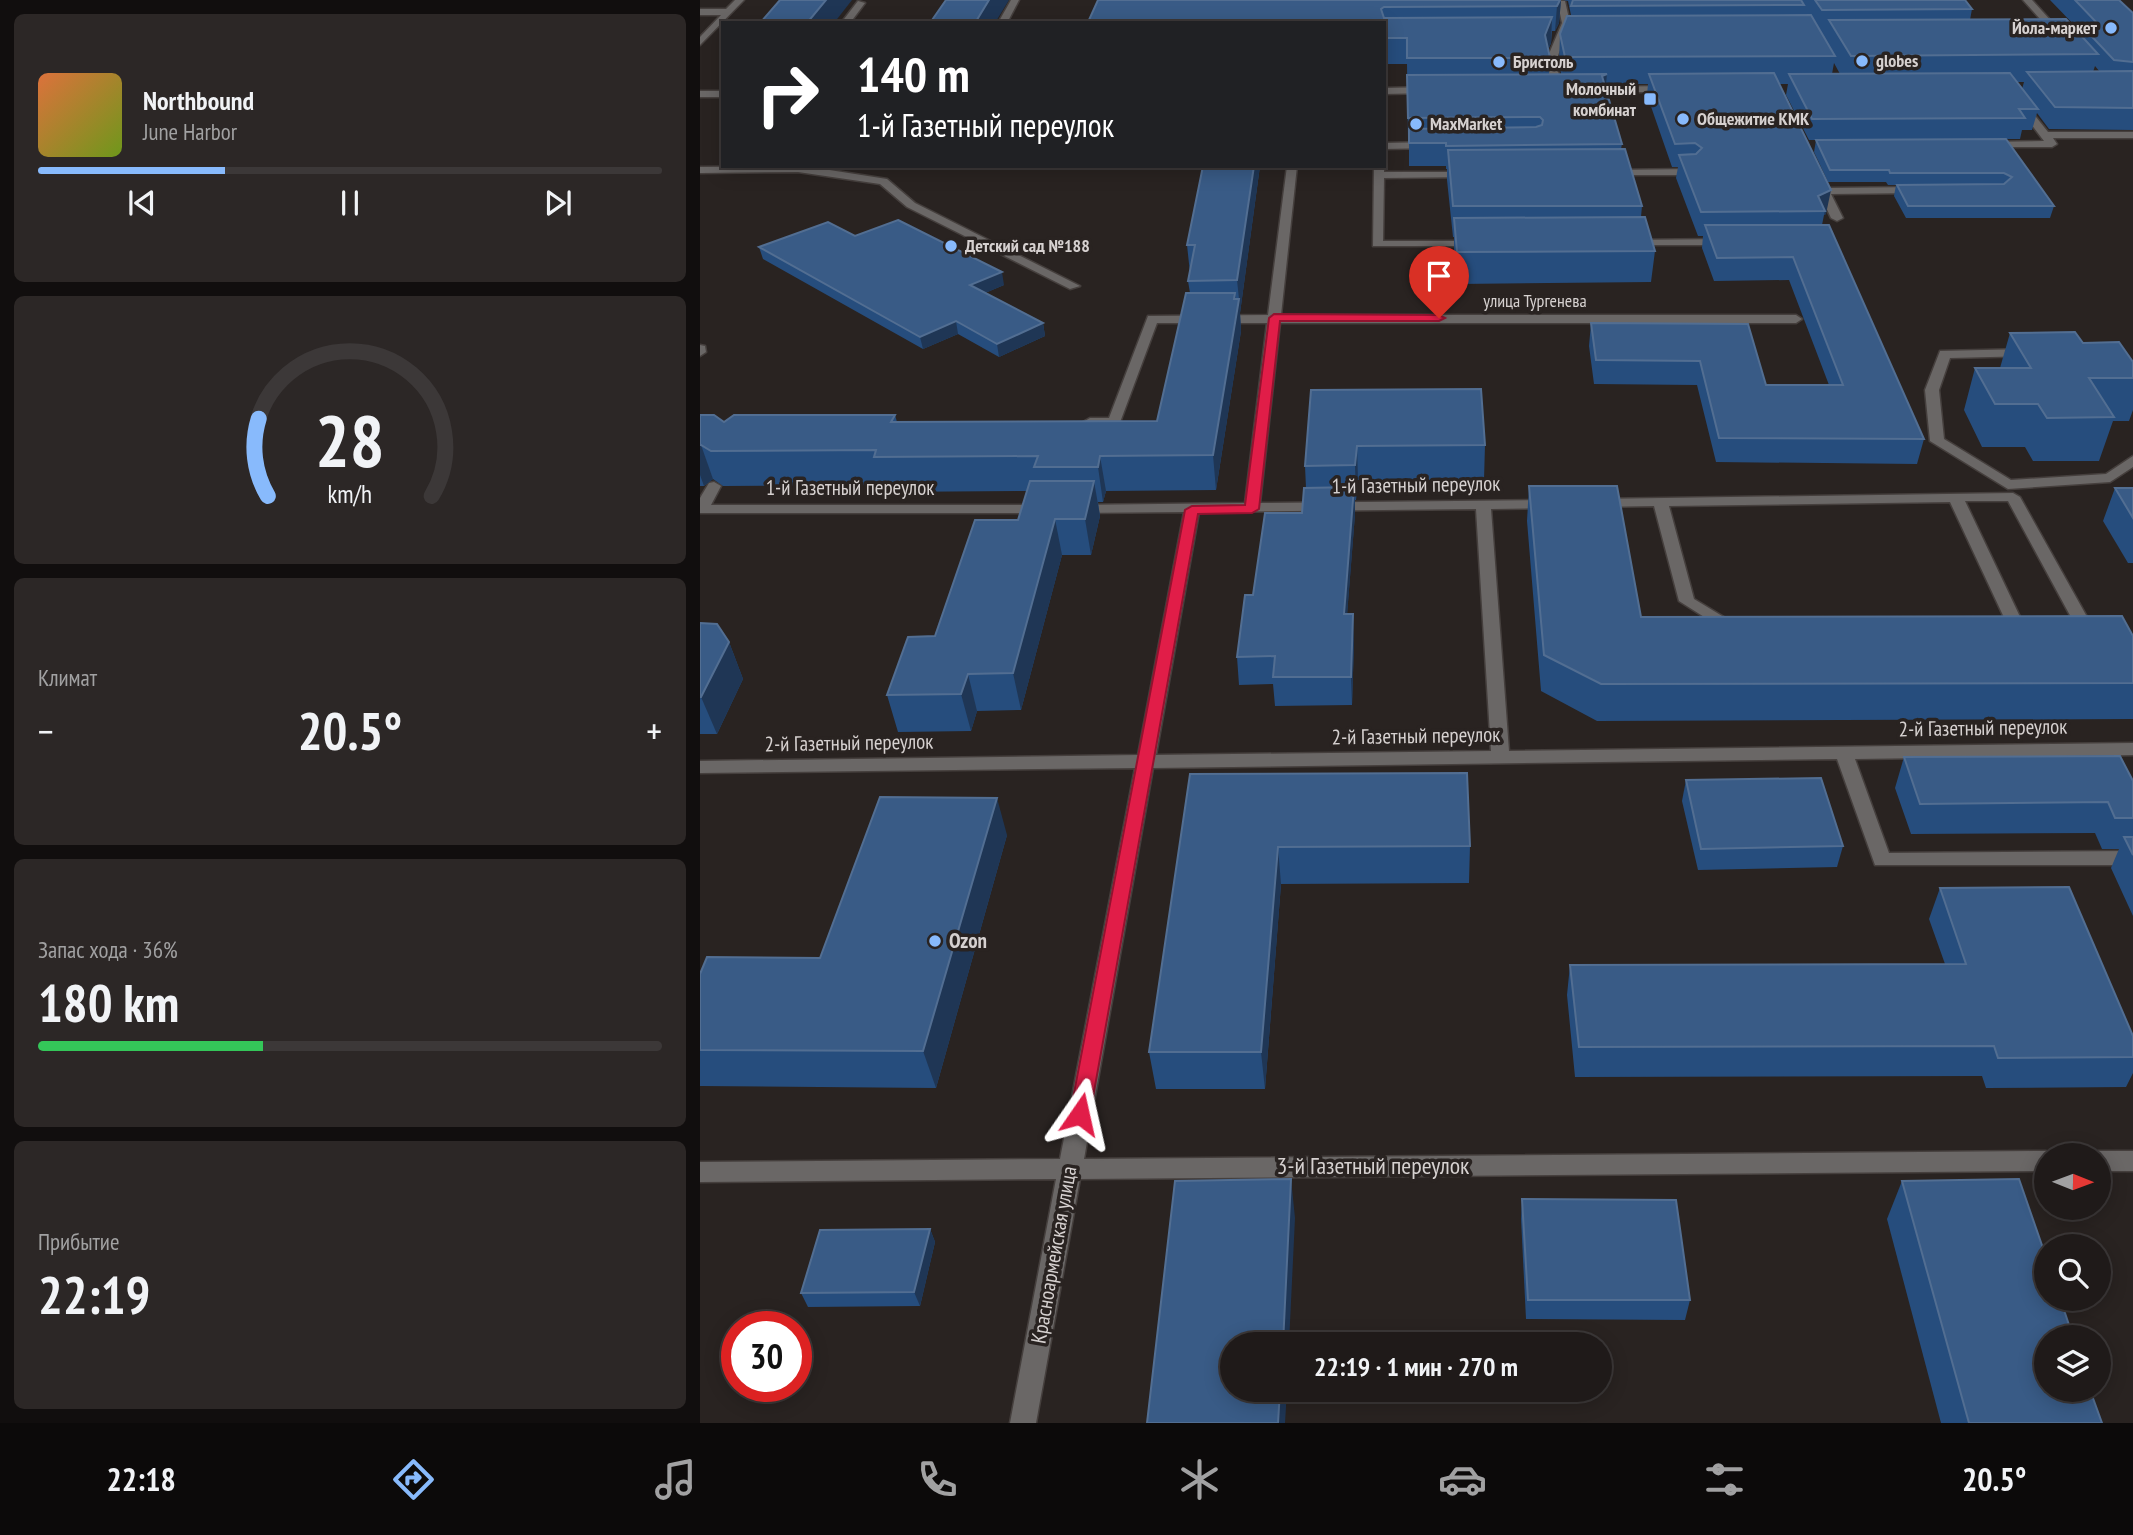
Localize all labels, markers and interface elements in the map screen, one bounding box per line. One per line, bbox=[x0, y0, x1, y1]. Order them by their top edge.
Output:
place label: Йола-маркет bbox=[2012, 16, 2098, 39]
marker: Йола-маркет bbox=[2103, 20, 2119, 36]
text: 140 m bbox=[857, 42, 970, 106]
icon: right bbox=[742, 49, 833, 140]
place label: globes bbox=[1876, 49, 1918, 72]
place label: Бристоль bbox=[1513, 50, 1574, 73]
marker: globes bbox=[1854, 53, 1870, 69]
marker: Бристоль bbox=[1491, 54, 1507, 70]
place label: Молочный комбинат bbox=[1566, 77, 1637, 121]
text: Northbound bbox=[143, 84, 254, 117]
marker: Молочный комбинат bbox=[1642, 91, 1658, 107]
text: 1-й Газетный переулок bbox=[857, 104, 1114, 146]
place label: Общежитие КМК bbox=[1697, 107, 1810, 130]
marker: Общежитие КМК bbox=[1675, 111, 1691, 127]
place label: MaxMarket bbox=[1430, 112, 1503, 135]
marker: MaxMarket bbox=[1408, 116, 1424, 132]
text: June Harbor bbox=[143, 117, 237, 146]
icon: previous bbox=[123, 184, 161, 222]
icon: pause bbox=[331, 184, 369, 222]
icon: next bbox=[539, 184, 577, 222]
place label: Детский сад №188 bbox=[965, 234, 1090, 257]
marker: Детский сад №188 bbox=[943, 238, 959, 254]
pin bbox=[1409, 246, 1469, 318]
icon: arrive bbox=[1420, 257, 1458, 295]
street label: улица Тургенева bbox=[1483, 289, 1587, 312]
text: 28 bbox=[315, 392, 385, 486]
street label: 1-й Газетный переулок bbox=[1331, 470, 1501, 499]
street label: 1-й Газетный переулок bbox=[766, 474, 934, 501]
text: km/h bbox=[328, 477, 372, 509]
text: Климат bbox=[38, 663, 97, 692]
text: 20.5° bbox=[298, 697, 402, 764]
text: − bbox=[38, 706, 54, 755]
text: + bbox=[646, 706, 662, 755]
street label: 2-й Газетный переулок bbox=[1898, 713, 2068, 742]
street label: 2-й Газетный переулок bbox=[1331, 721, 1501, 750]
street label: 2-й Газетный переулок bbox=[764, 728, 934, 757]
place label: Ozon bbox=[949, 927, 987, 954]
marker: Ozon bbox=[927, 933, 943, 949]
text: Запас хода · 36% bbox=[38, 935, 178, 964]
text: 180 km bbox=[38, 969, 179, 1036]
position arrow bbox=[1043, 1077, 1117, 1151]
north arrow bbox=[2034, 1143, 2110, 1220]
map controls bbox=[2034, 1143, 2111, 1402]
street label: 3-й Газетный переулок bbox=[1277, 1150, 1470, 1181]
street label: Красноармейская улица bbox=[1025, 1164, 1082, 1346]
text: Прибытие bbox=[38, 1227, 119, 1256]
button: search bbox=[2034, 1234, 2111, 1311]
text: 22:19 bbox=[38, 1261, 150, 1328]
speed limit sign: 30 bbox=[721, 1311, 812, 1402]
button: layers bbox=[2034, 1325, 2111, 1402]
text: 22:19 · 1 мин · 270 m bbox=[1314, 1350, 1518, 1383]
icon: directions bbox=[389, 1455, 438, 1504]
icon: music bbox=[651, 1455, 700, 1504]
icon: phone bbox=[913, 1455, 962, 1504]
icon: climate bbox=[1175, 1455, 1224, 1504]
icon: car bbox=[1438, 1455, 1487, 1504]
icon: filters bbox=[1700, 1455, 1749, 1504]
text: 22:18 bbox=[107, 1458, 176, 1500]
text: 20.5° bbox=[1962, 1458, 2026, 1500]

